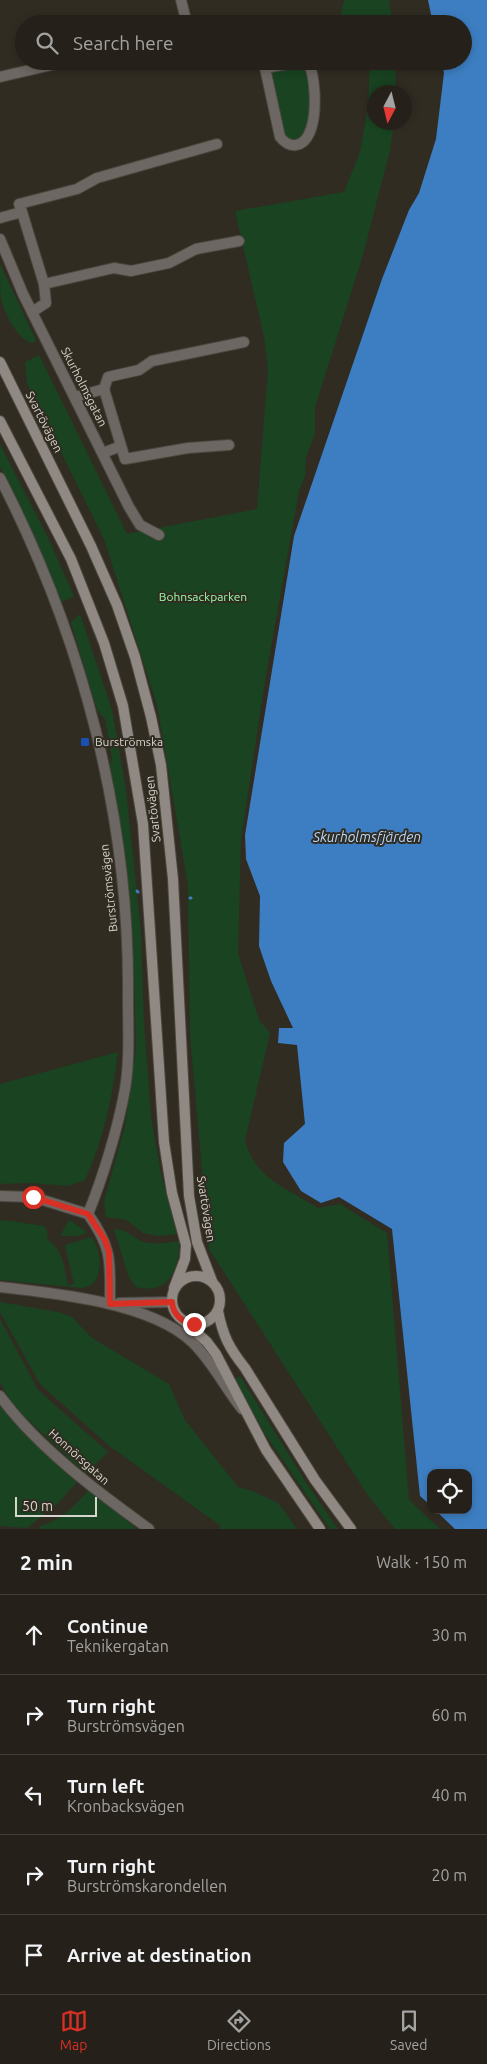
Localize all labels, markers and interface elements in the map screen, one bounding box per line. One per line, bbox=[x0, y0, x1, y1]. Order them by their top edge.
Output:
search box bbox=[15, 15, 472, 70]
icon: search bbox=[33, 29, 61, 57]
text: Search here bbox=[73, 32, 173, 54]
north arrow bbox=[367, 85, 412, 130]
street label: Skurholmsgatan bbox=[59, 345, 110, 429]
street label: Svartövägen bbox=[23, 389, 65, 454]
park label: Bohnsackparken bbox=[159, 590, 247, 603]
place label: Burströmska bbox=[95, 735, 163, 748]
marker: Burströmska bbox=[79, 736, 91, 748]
street label: Svartövägen bbox=[143, 775, 162, 843]
water label: Skurholmsfjärden bbox=[312, 829, 421, 845]
street label: Burströmsvägen bbox=[97, 843, 120, 933]
street label: Svartövägen bbox=[195, 1175, 218, 1243]
route start bbox=[22, 1186, 45, 1209]
route end bbox=[183, 1313, 206, 1336]
street label: Honnörsgatan bbox=[47, 1426, 112, 1487]
map controls bbox=[427, 1469, 472, 1514]
button: locate bbox=[427, 1469, 472, 1514]
scale bar bbox=[15, 1494, 98, 1517]
text: 50 m bbox=[22, 1498, 53, 1514]
text: 2 min bbox=[20, 1550, 73, 1574]
text: Walk · 150 m bbox=[376, 1553, 467, 1571]
text: Continue bbox=[67, 1615, 148, 1637]
icon: ahead bbox=[20, 1621, 48, 1649]
text: 30 m bbox=[431, 1626, 467, 1644]
text: Teknikergatan bbox=[67, 1637, 169, 1655]
text: Turn right bbox=[67, 1695, 155, 1717]
icon: right bbox=[20, 1701, 48, 1729]
text: 60 m bbox=[431, 1706, 467, 1724]
text: Burströmsvägen bbox=[67, 1717, 185, 1735]
text: Turn left bbox=[67, 1775, 145, 1797]
icon: left bbox=[20, 1781, 48, 1809]
text: 40 m bbox=[431, 1786, 467, 1804]
text: Kronbacksvägen bbox=[67, 1797, 185, 1815]
text: Turn right bbox=[67, 1855, 155, 1877]
icon: right bbox=[20, 1861, 48, 1889]
text: 20 m bbox=[431, 1866, 467, 1884]
text: Burströmskarondellen bbox=[67, 1877, 227, 1895]
icon: arrive bbox=[20, 1941, 48, 1969]
text: Arrive at destination bbox=[67, 1944, 252, 1966]
tab: Map bbox=[60, 2007, 88, 2053]
tab: Directions bbox=[207, 2007, 271, 2053]
tab: Saved bbox=[390, 2007, 427, 2053]

